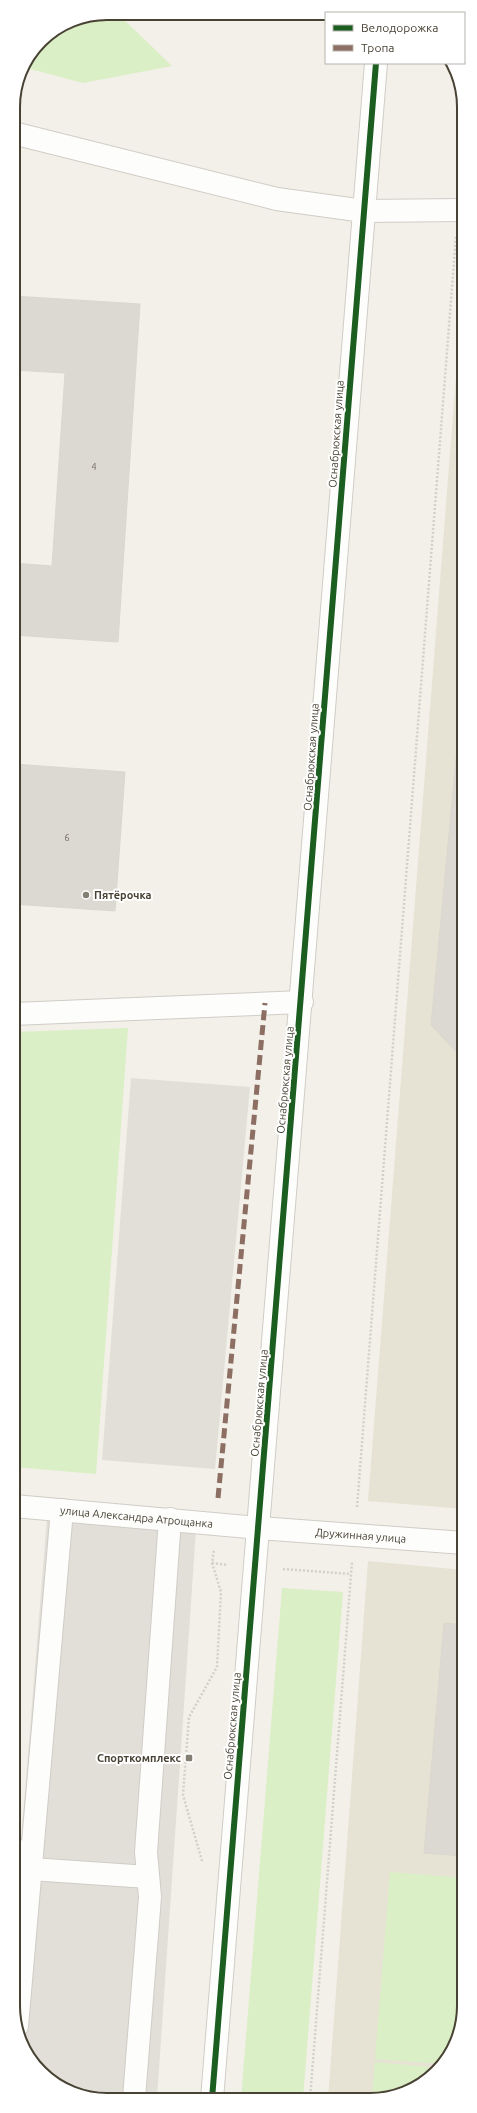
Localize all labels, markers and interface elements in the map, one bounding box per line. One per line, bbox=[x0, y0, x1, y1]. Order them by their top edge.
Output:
legend bbox=[325, 12, 465, 64]
text: Велодорожка bbox=[361, 21, 438, 34]
text: Тропа bbox=[361, 41, 394, 54]
street label: Оснабрюкская улица bbox=[326, 380, 346, 488]
house number: 4 bbox=[91, 462, 97, 472]
street label: Оснабрюкская улица bbox=[301, 703, 321, 811]
house number: 6 bbox=[64, 833, 70, 843]
place label: Пятёрочка bbox=[94, 889, 152, 901]
marker: Пятёрочка bbox=[81, 890, 91, 900]
street label: Оснабрюкская улица bbox=[274, 1026, 296, 1134]
street label: Оснабрюкская улица bbox=[248, 1349, 270, 1457]
street label: улица Александра Атрощанка bbox=[60, 1504, 213, 1530]
street label: Дружинная улица bbox=[315, 1526, 407, 1545]
street label: Оснабрюкская улица bbox=[221, 1672, 243, 1780]
place label: Спорткомплекс bbox=[97, 1752, 182, 1764]
marker: Спорткомплекс bbox=[184, 1753, 194, 1763]

